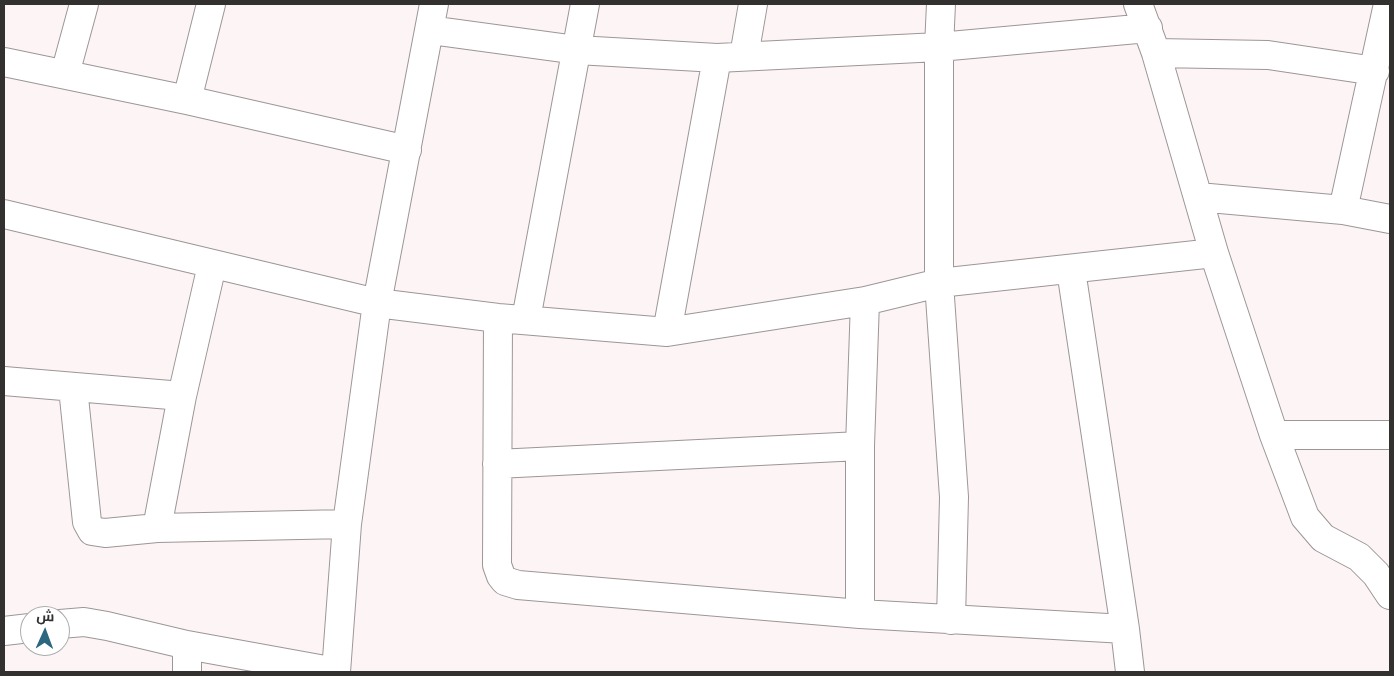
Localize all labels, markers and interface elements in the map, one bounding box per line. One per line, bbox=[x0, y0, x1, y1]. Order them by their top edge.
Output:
north arrow bbox=[20, 606, 70, 656]
text: ش bbox=[36, 608, 55, 625]

